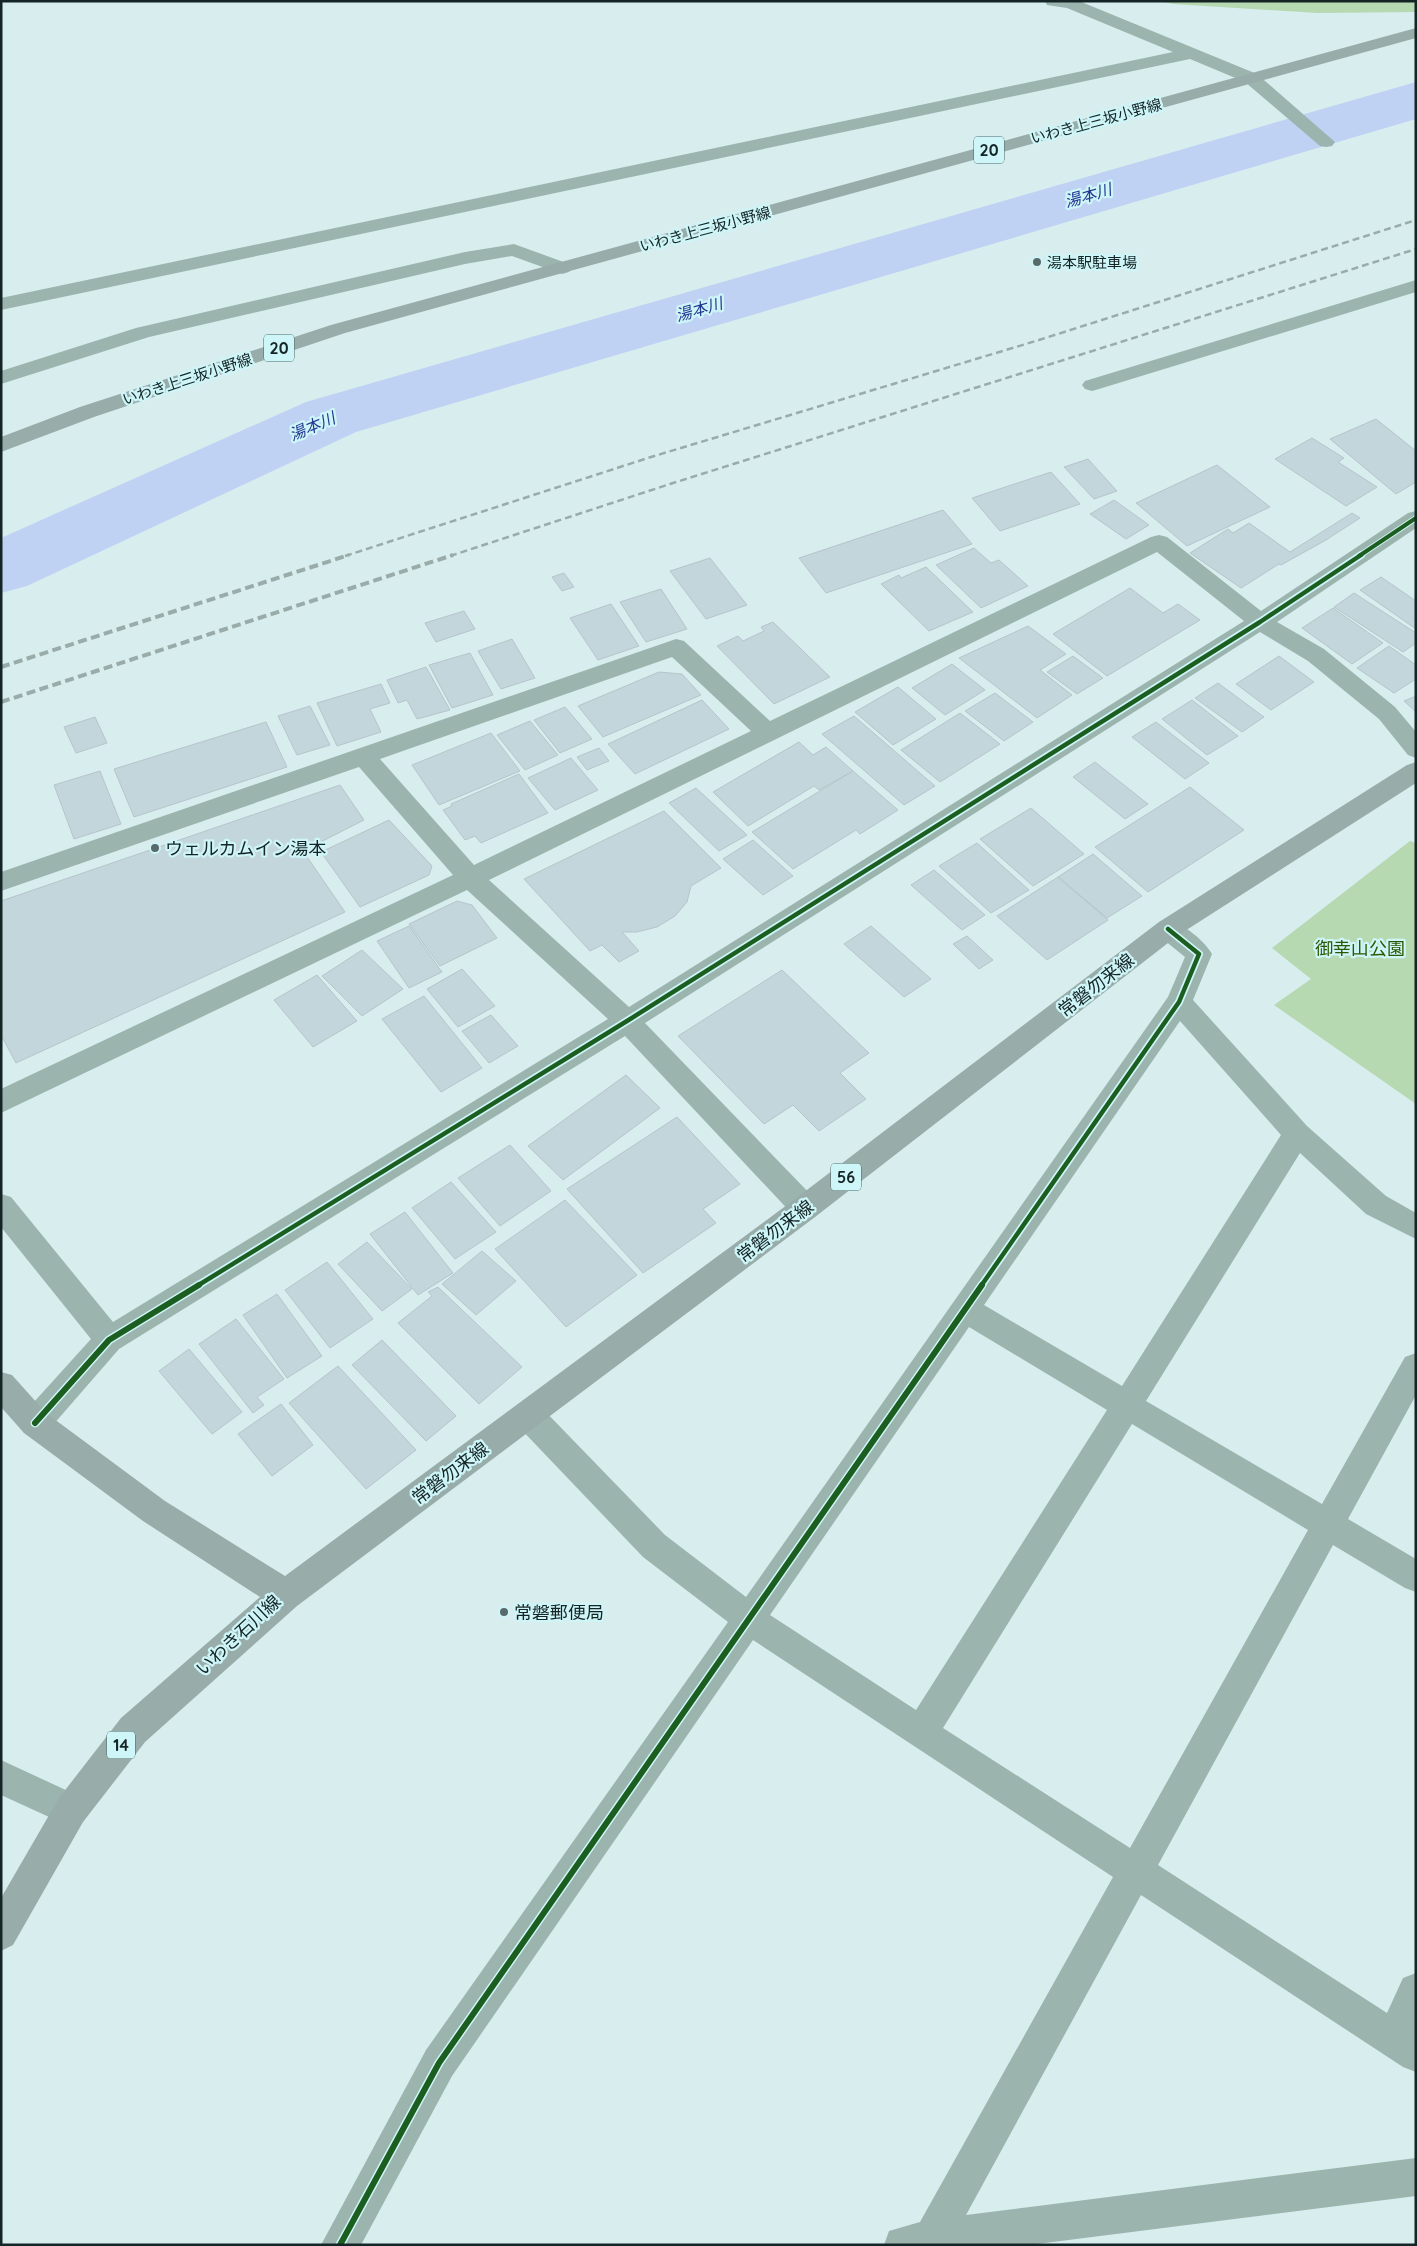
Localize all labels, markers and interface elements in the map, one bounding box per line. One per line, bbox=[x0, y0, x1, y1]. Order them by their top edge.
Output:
street label: いわき上三坂小野線 bbox=[1028, 94, 1164, 148]
road number: 20 bbox=[974, 136, 1004, 164]
water label: 湯本川 bbox=[1062, 178, 1116, 211]
street label: いわき上三坂小野線 bbox=[637, 202, 773, 256]
place label: 湯本駅駐車場 bbox=[1047, 253, 1137, 272]
marker: 湯本駅駐車場 bbox=[1031, 256, 1043, 268]
water label: 湯本川 bbox=[673, 292, 727, 325]
road number: 20 bbox=[264, 334, 294, 362]
street label: いわき上三坂小野線 bbox=[120, 349, 254, 409]
water label: 湯本川 bbox=[286, 407, 340, 445]
place label: ウェルカムイン湯本 bbox=[165, 837, 326, 860]
marker: ウェルカムイン湯本 bbox=[149, 842, 161, 854]
park label: 御幸山公園 bbox=[1315, 937, 1405, 960]
street label: 常磐勿来線 bbox=[1053, 948, 1139, 1022]
road number: 56 bbox=[831, 1164, 861, 1190]
street label: 常磐勿来線 bbox=[732, 1195, 818, 1267]
street label: 常磐勿来線 bbox=[407, 1437, 493, 1509]
street label: いわき石川線 bbox=[191, 1590, 285, 1680]
place label: 常磐郵便局 bbox=[514, 1601, 604, 1624]
marker: 常磐郵便局 bbox=[498, 1606, 510, 1618]
road number: 14 bbox=[107, 1732, 135, 1758]

